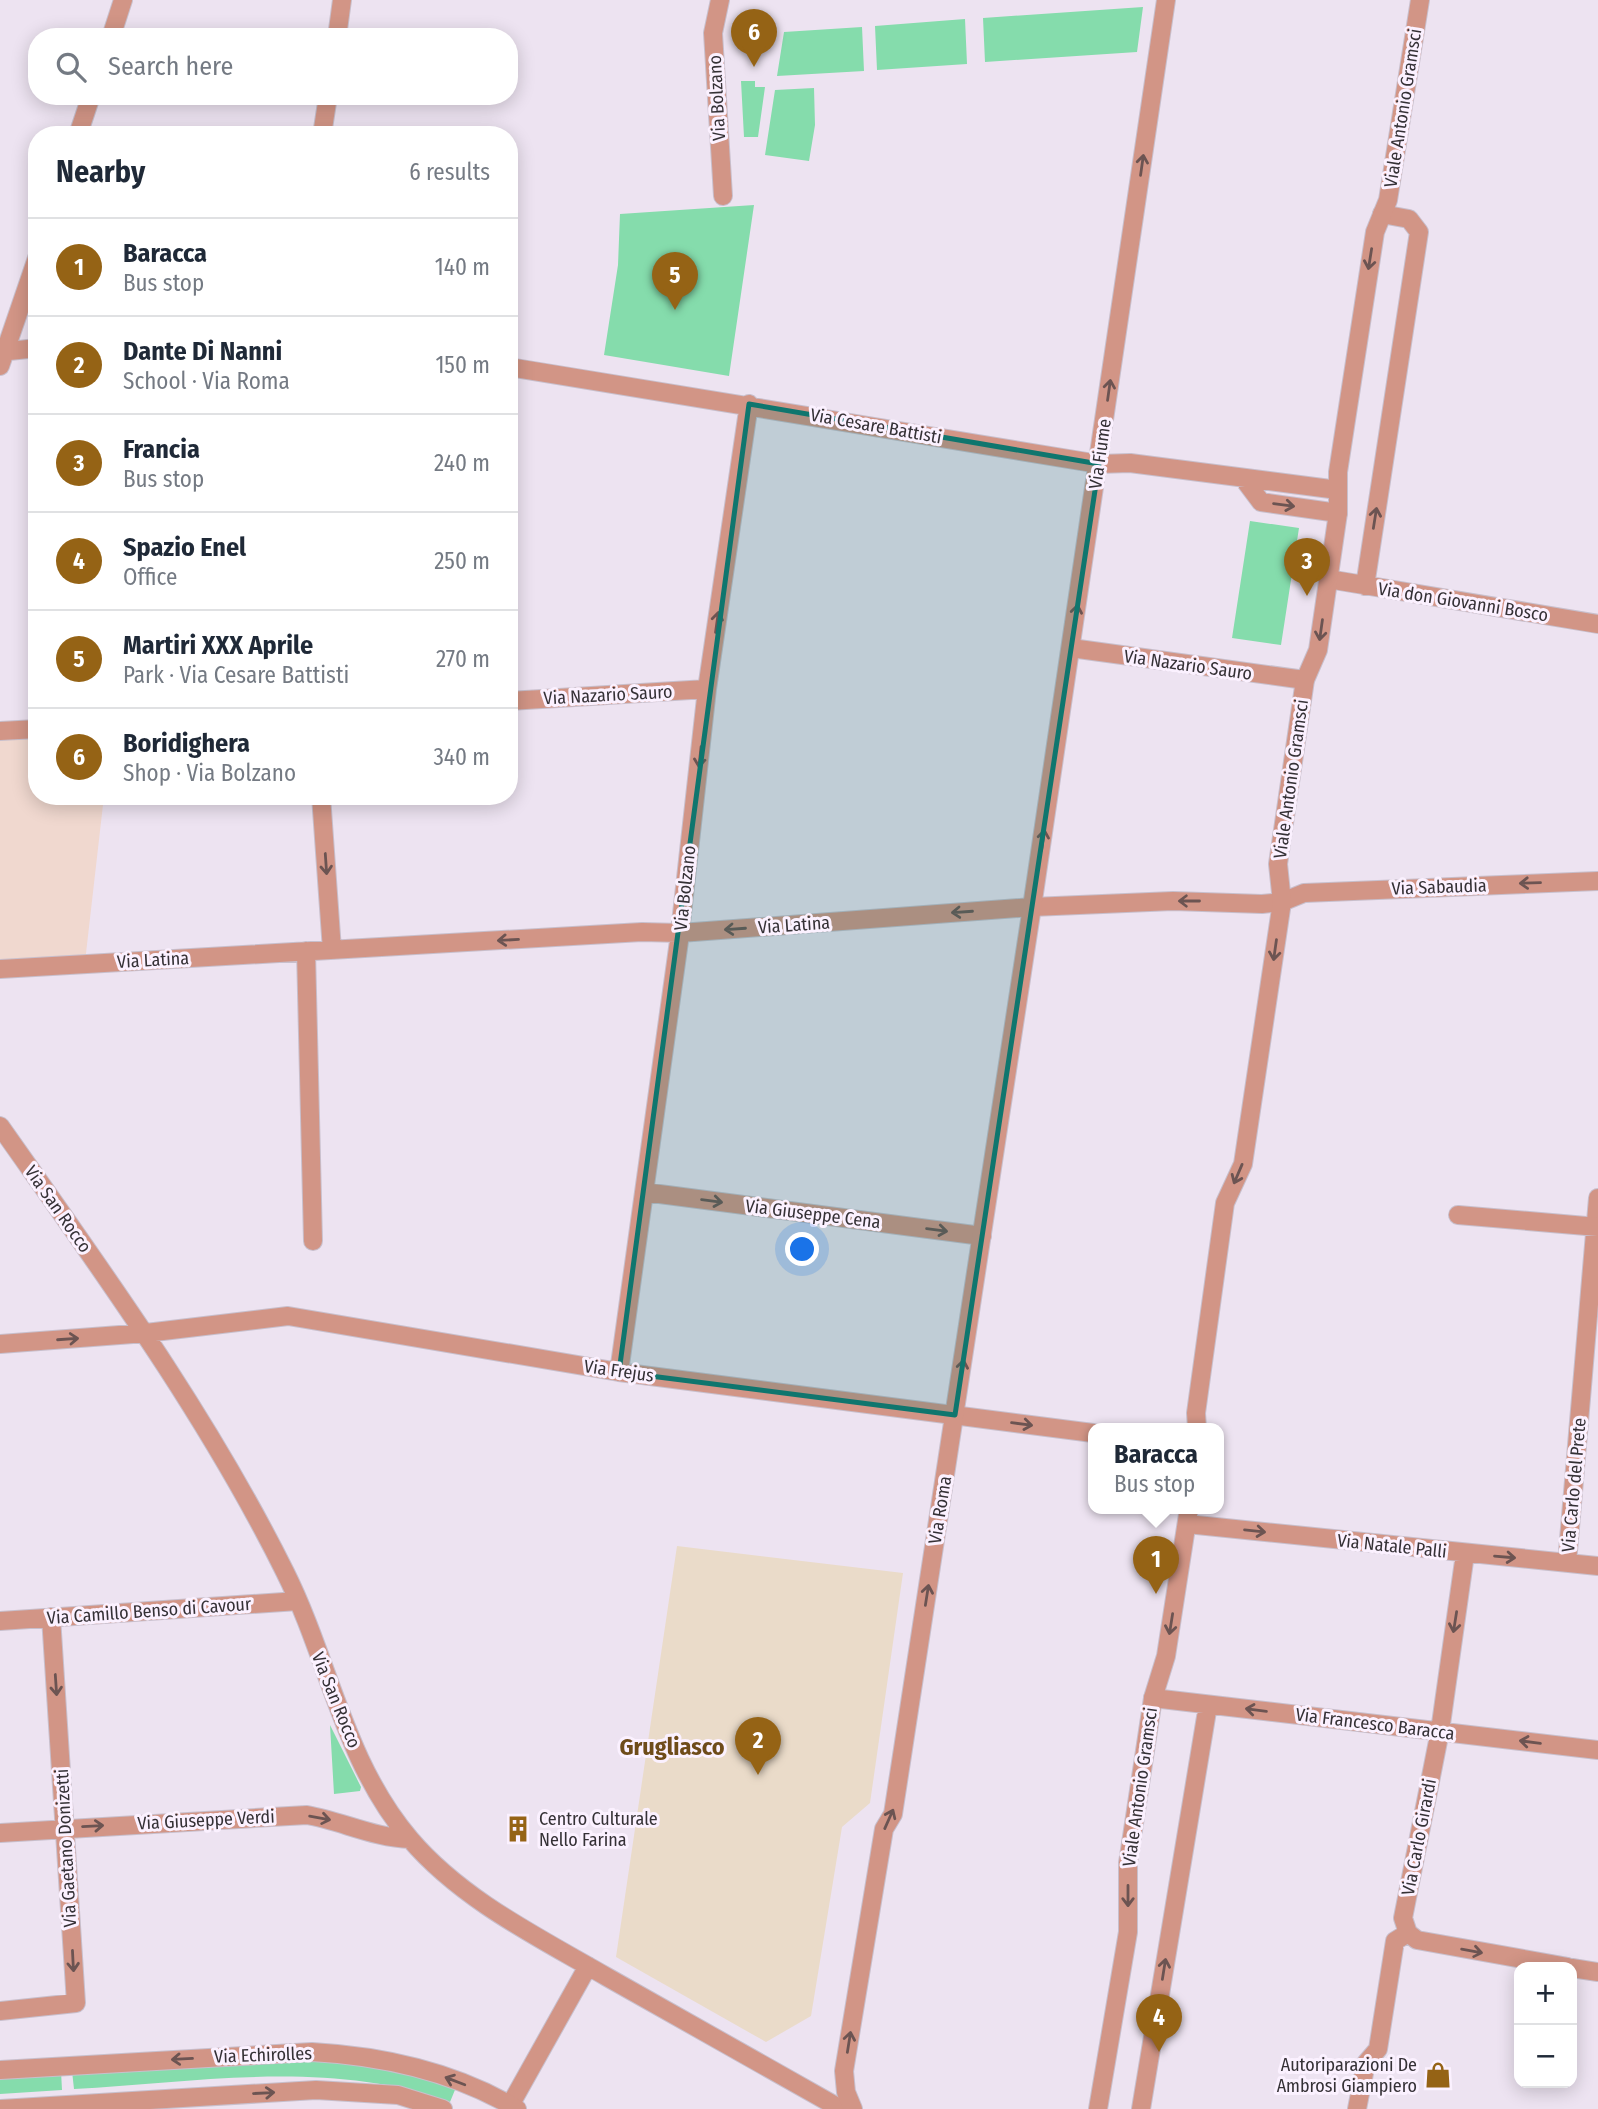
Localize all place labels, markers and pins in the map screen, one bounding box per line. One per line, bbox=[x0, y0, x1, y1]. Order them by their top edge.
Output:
pin: 6 bbox=[731, 9, 777, 67]
pin: 5 bbox=[652, 252, 698, 310]
pin: 3 bbox=[1284, 538, 1330, 596]
pin: 1 bbox=[1133, 1536, 1179, 1594]
pin: 2 bbox=[735, 1717, 781, 1775]
place label: Centro Culturale Nello Farina bbox=[539, 1808, 658, 1851]
building icon: Centro Culturale Nello Farina bbox=[503, 1814, 533, 1844]
pin: 4 bbox=[1136, 1994, 1182, 2052]
place label: Autoriparazioni De Ambrosi Giampiero bbox=[1277, 2054, 1417, 2097]
shop icon: Autoriparazioni De Ambrosi Giampiero bbox=[1423, 2060, 1453, 2090]

